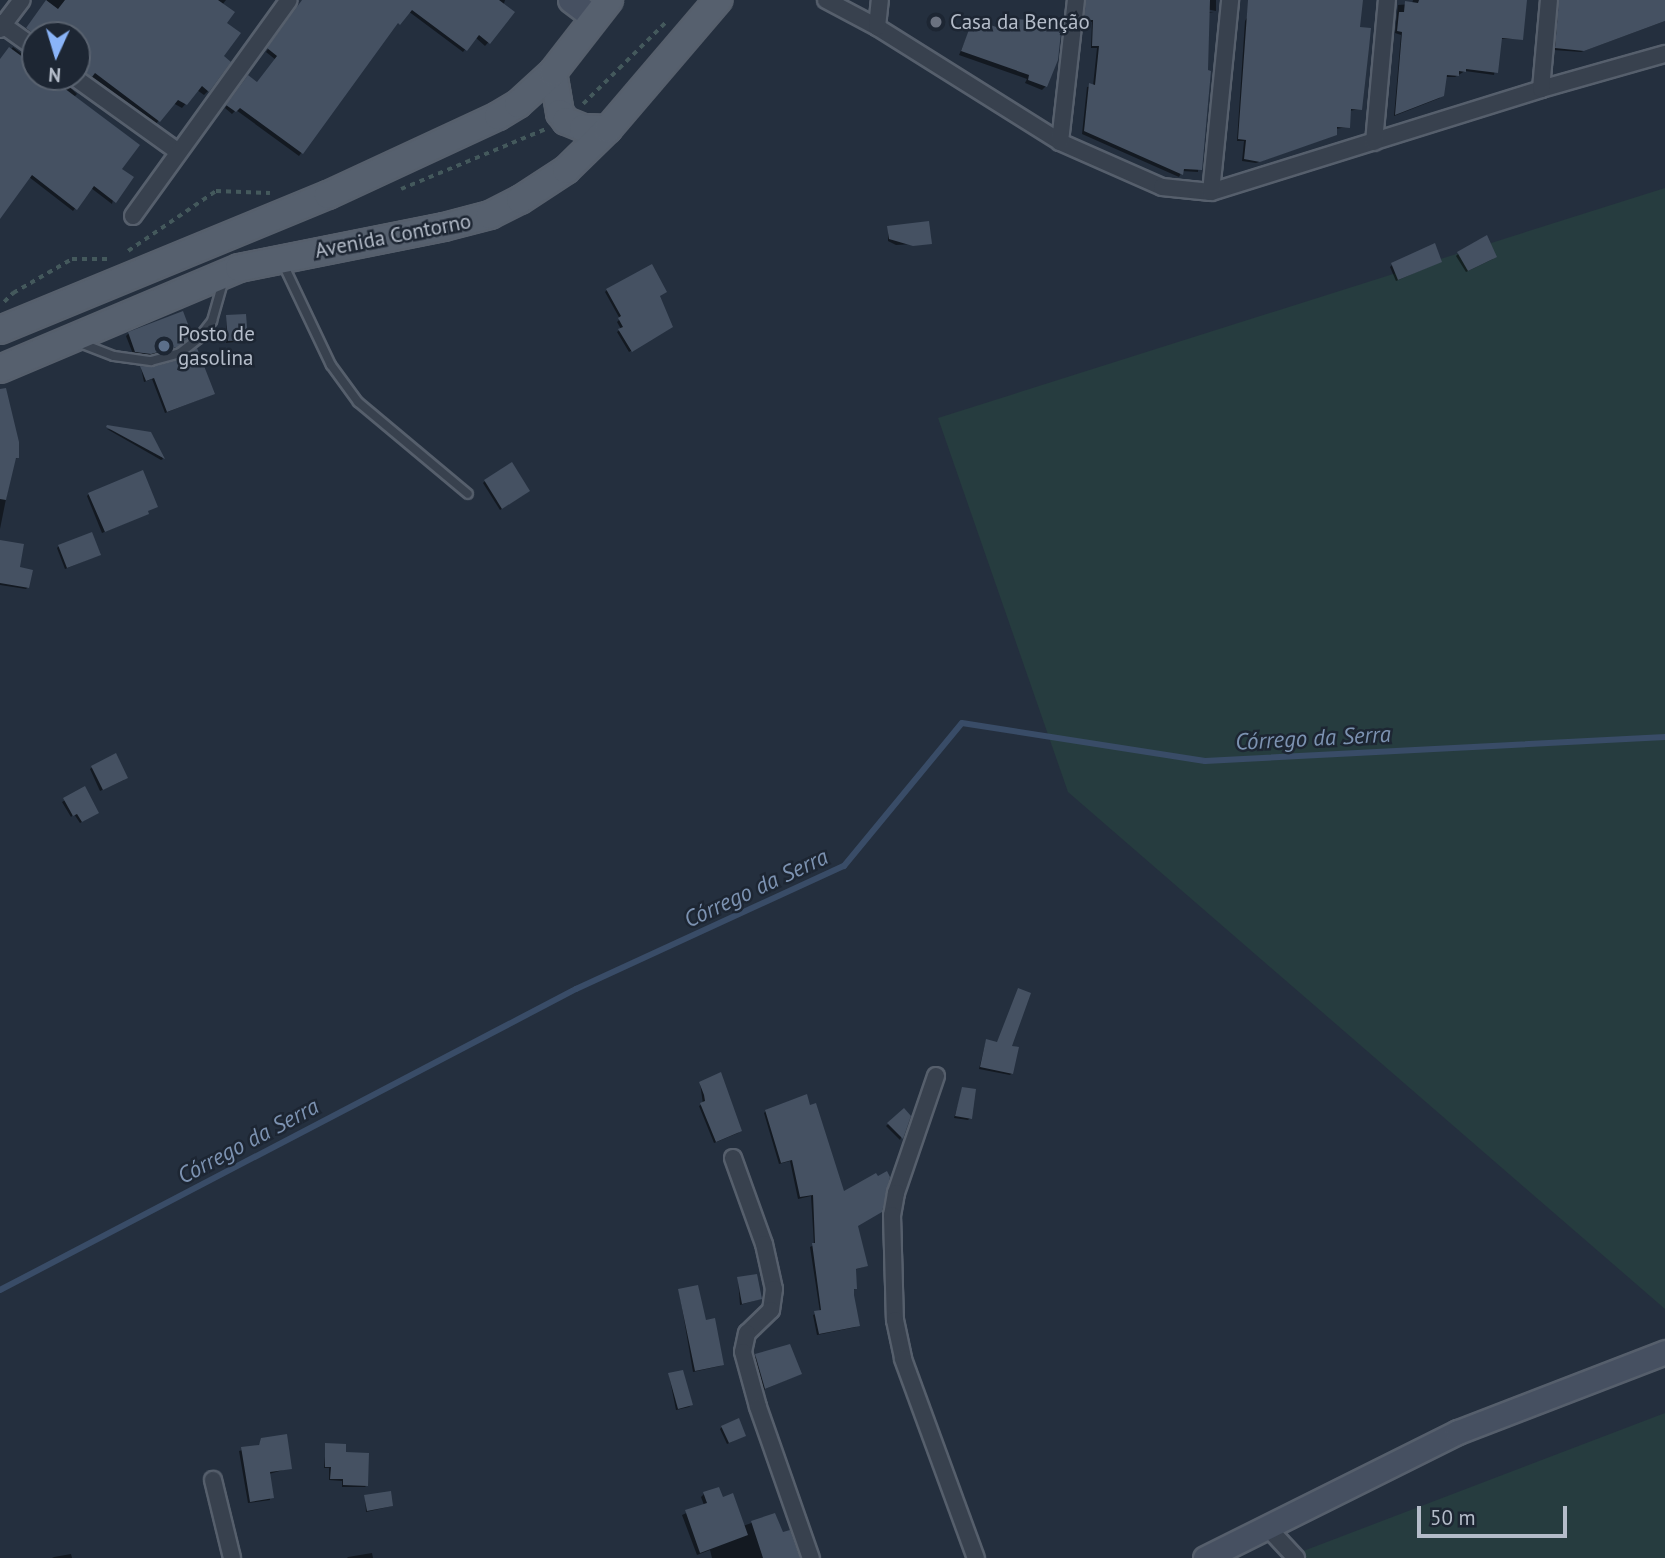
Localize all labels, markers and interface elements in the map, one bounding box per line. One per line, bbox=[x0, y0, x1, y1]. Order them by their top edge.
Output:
place label: Casa da Benção bbox=[950, 9, 1090, 35]
marker: Casa da Benção bbox=[928, 14, 944, 30]
north arrow bbox=[21, 21, 91, 91]
text: N bbox=[48, 63, 62, 87]
street label: Avenida Contorno bbox=[313, 209, 473, 263]
place label: Posto de gasolina bbox=[178, 321, 255, 371]
marker: Posto de gasolina bbox=[156, 338, 172, 354]
water label: Córrego da Serra bbox=[1235, 720, 1391, 756]
water label: Córrego da Serra bbox=[680, 843, 832, 933]
water label: Córrego da Serra bbox=[173, 1092, 323, 1190]
scale bar bbox=[1420, 1492, 1570, 1536]
text: 50 m bbox=[1430, 1504, 1476, 1531]

